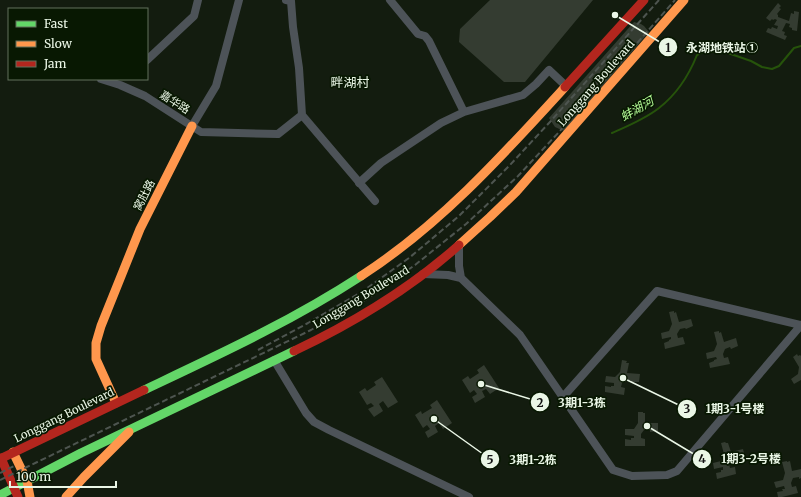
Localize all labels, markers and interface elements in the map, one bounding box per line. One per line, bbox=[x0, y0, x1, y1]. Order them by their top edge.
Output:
legend bbox=[8, 8, 148, 80]
text: Fast bbox=[44, 16, 68, 31]
callout: 永湖地铁站① bbox=[658, 35, 766, 59]
text: Slow bbox=[44, 36, 73, 51]
street label: Longgang Boulevard bbox=[555, 37, 637, 129]
text: 1 bbox=[665, 40, 671, 55]
text: 永湖地铁站① bbox=[686, 40, 758, 55]
text: Jam bbox=[43, 56, 67, 71]
district label: 畔湖村 bbox=[330, 74, 370, 91]
street label: 嘉华路 bbox=[157, 87, 193, 117]
water label: 蚌湖河 bbox=[617, 92, 658, 124]
street label: 窝肚路 bbox=[130, 177, 158, 213]
street label: Longgang Boulevard bbox=[310, 263, 412, 331]
street label: Longgang Boulevard bbox=[12, 385, 117, 445]
callout: 3期1-3栋 bbox=[530, 390, 614, 414]
text: 2 bbox=[536, 395, 544, 410]
text: 3期1-3栋 bbox=[558, 395, 606, 410]
callout: 1期3-1号楼 bbox=[677, 397, 772, 421]
text: 3 bbox=[684, 401, 691, 416]
text: 1期3-1号楼 bbox=[706, 401, 764, 416]
callout: 3期1-2栋 bbox=[480, 447, 565, 471]
callout: 1期3-2号楼 bbox=[692, 447, 789, 471]
text: 4 bbox=[698, 451, 706, 466]
text: 1期3-2号楼 bbox=[721, 451, 781, 466]
text: 5 bbox=[486, 452, 494, 467]
text: 3期1-2栋 bbox=[509, 452, 557, 467]
scale bar bbox=[10, 463, 116, 489]
text: 100 m bbox=[16, 469, 51, 484]

